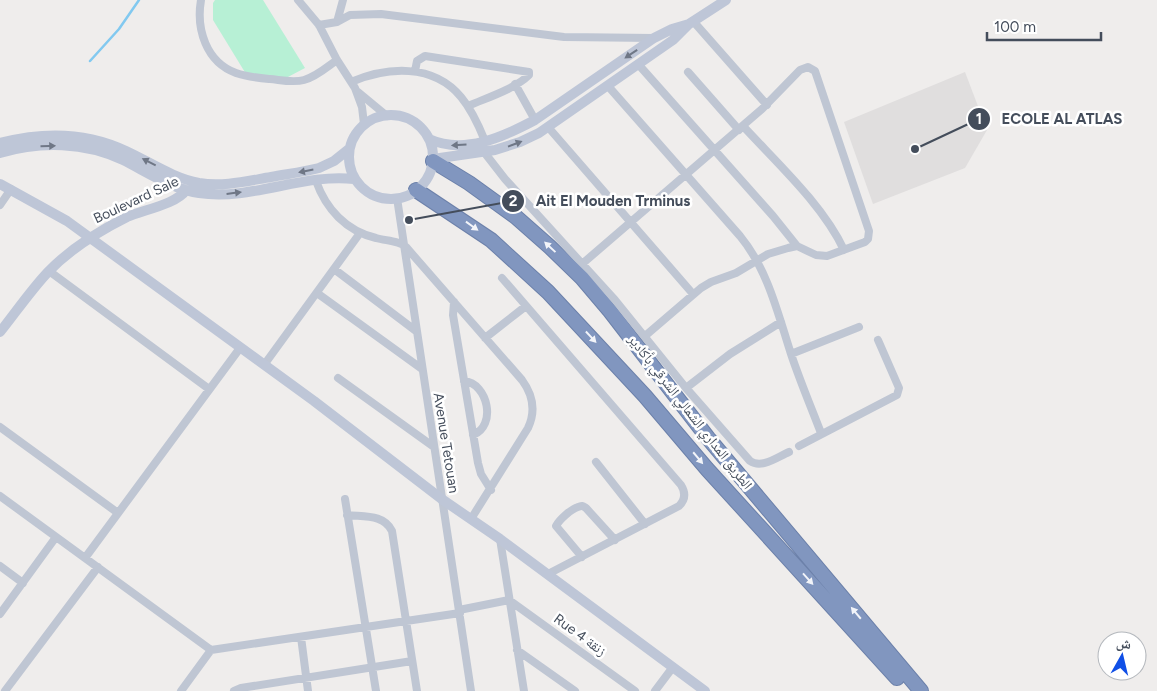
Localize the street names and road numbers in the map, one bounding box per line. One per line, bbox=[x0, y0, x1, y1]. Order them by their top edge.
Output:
street label: Boulevard Sale bbox=[91, 173, 182, 227]
street label: الطريق المداري الشمالي الشرقي بأكادير bbox=[622, 330, 756, 494]
street label: Avenue Tetouan bbox=[430, 392, 462, 495]
street label: Rue 4 زنقة bbox=[550, 610, 610, 660]

